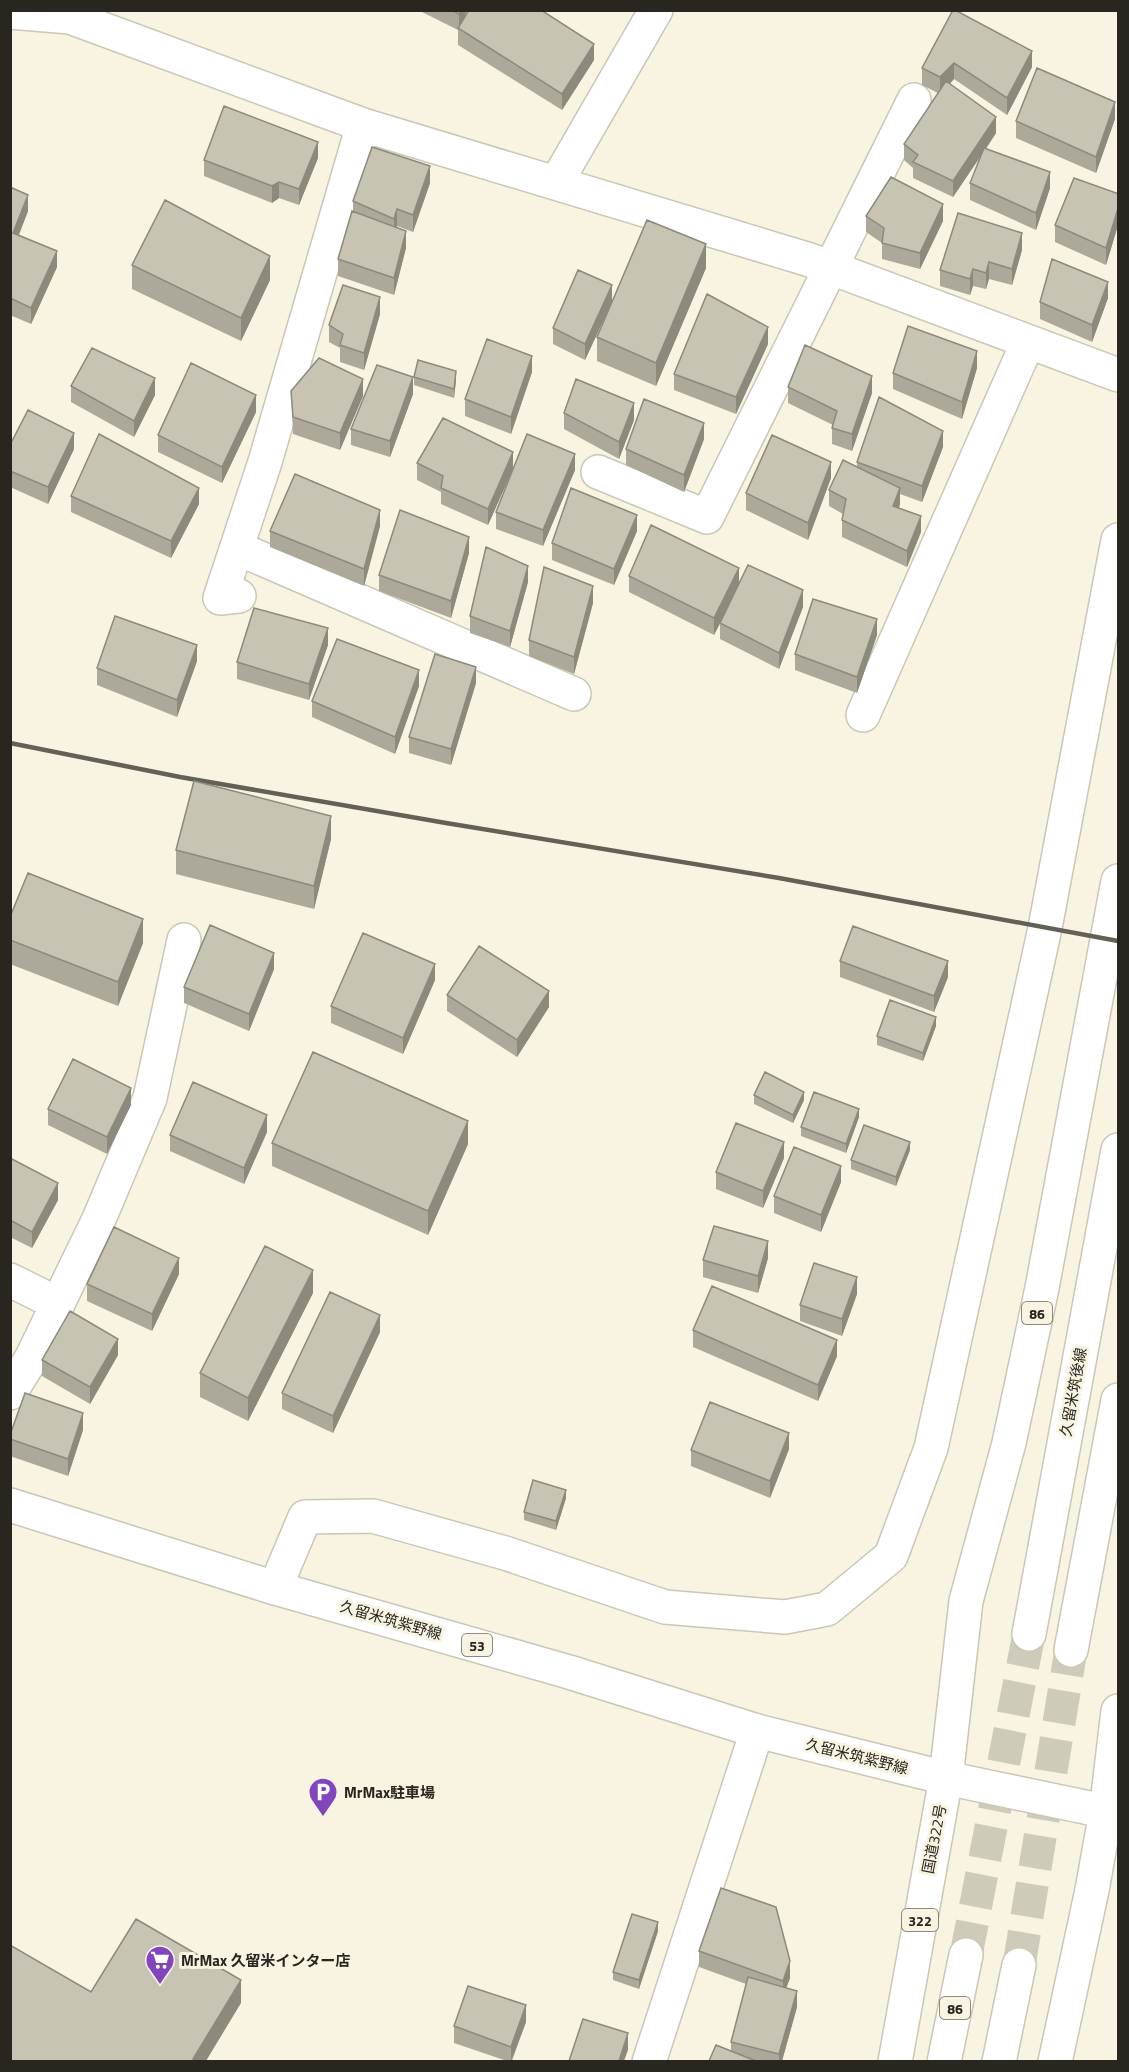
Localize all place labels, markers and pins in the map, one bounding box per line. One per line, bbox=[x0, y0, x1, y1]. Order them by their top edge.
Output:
parking icon: MrMax駐車場 bbox=[307, 1776, 339, 1818]
place label: MrMax駐車場 bbox=[344, 1781, 435, 1804]
supermarket icon: MrMax 久留米インター店 bbox=[144, 1944, 176, 1986]
place label: MrMax 久留米インター店 bbox=[181, 1949, 350, 1972]

